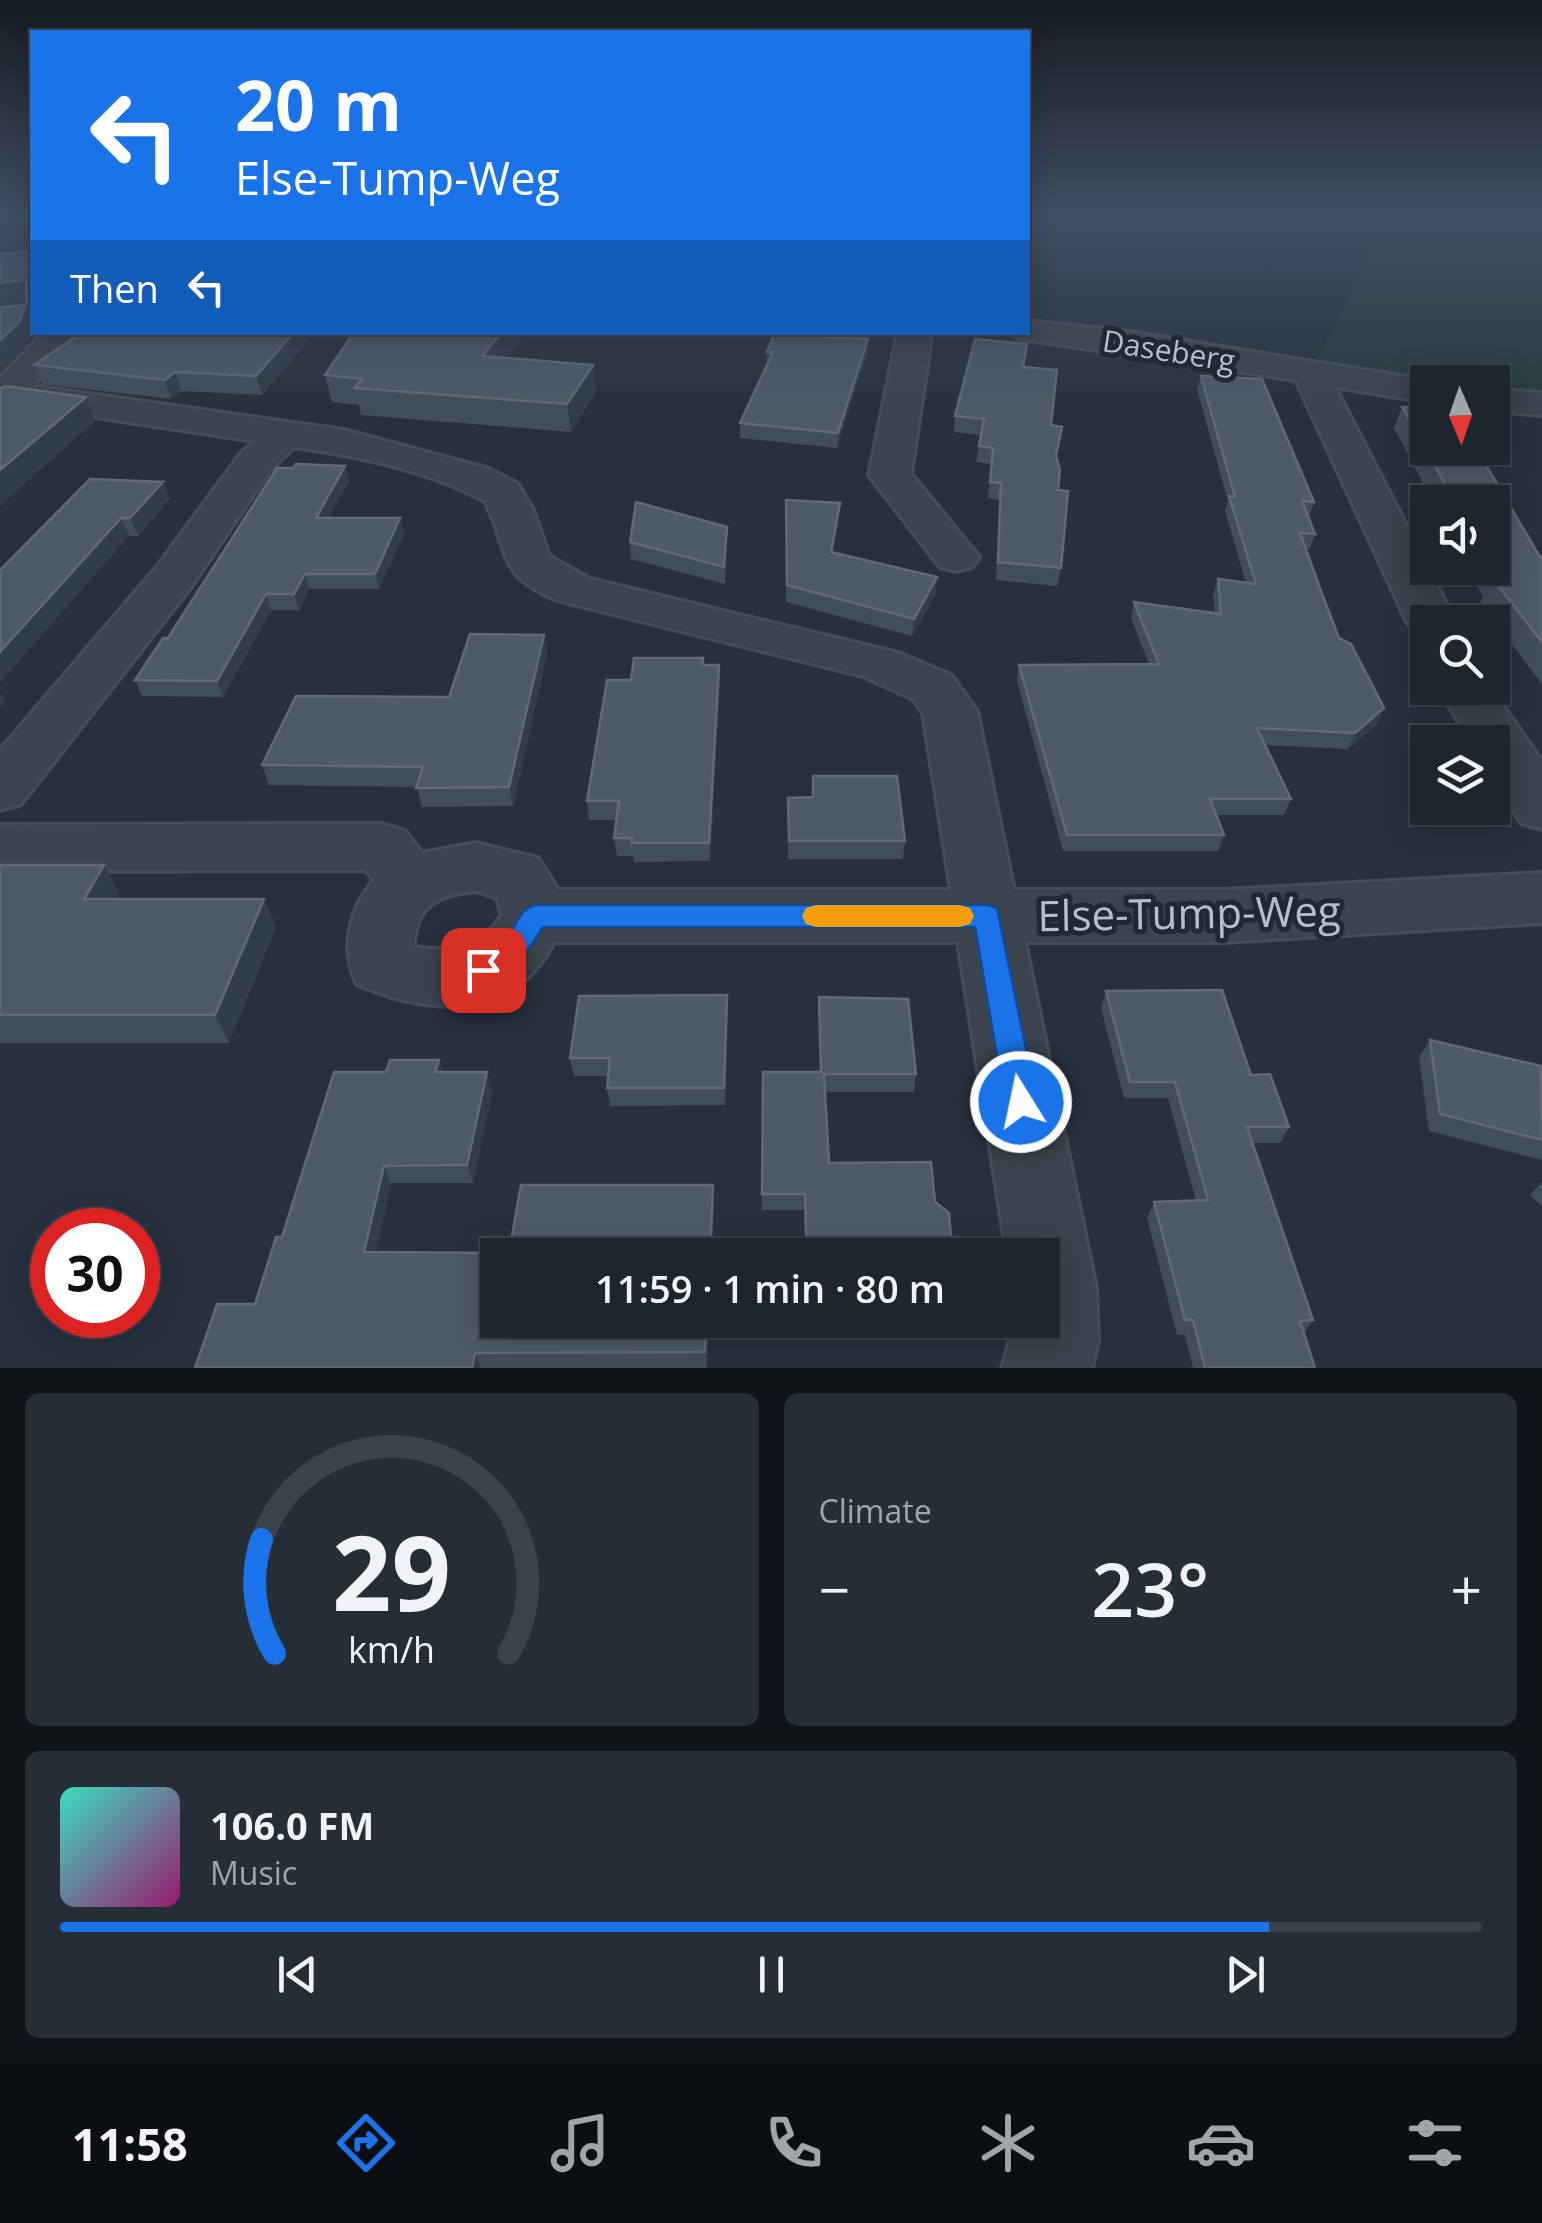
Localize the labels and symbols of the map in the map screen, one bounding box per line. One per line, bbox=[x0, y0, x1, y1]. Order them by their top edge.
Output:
street label: Daseberg bbox=[1100, 319, 1238, 381]
north arrow bbox=[1410, 365, 1510, 465]
street label: Else-Tump-Weg bbox=[1037, 881, 1341, 943]
pin bbox=[441, 928, 526, 1013]
position arrow bbox=[969, 1050, 1073, 1154]
speed limit sign: 30 bbox=[30, 1208, 160, 1338]

